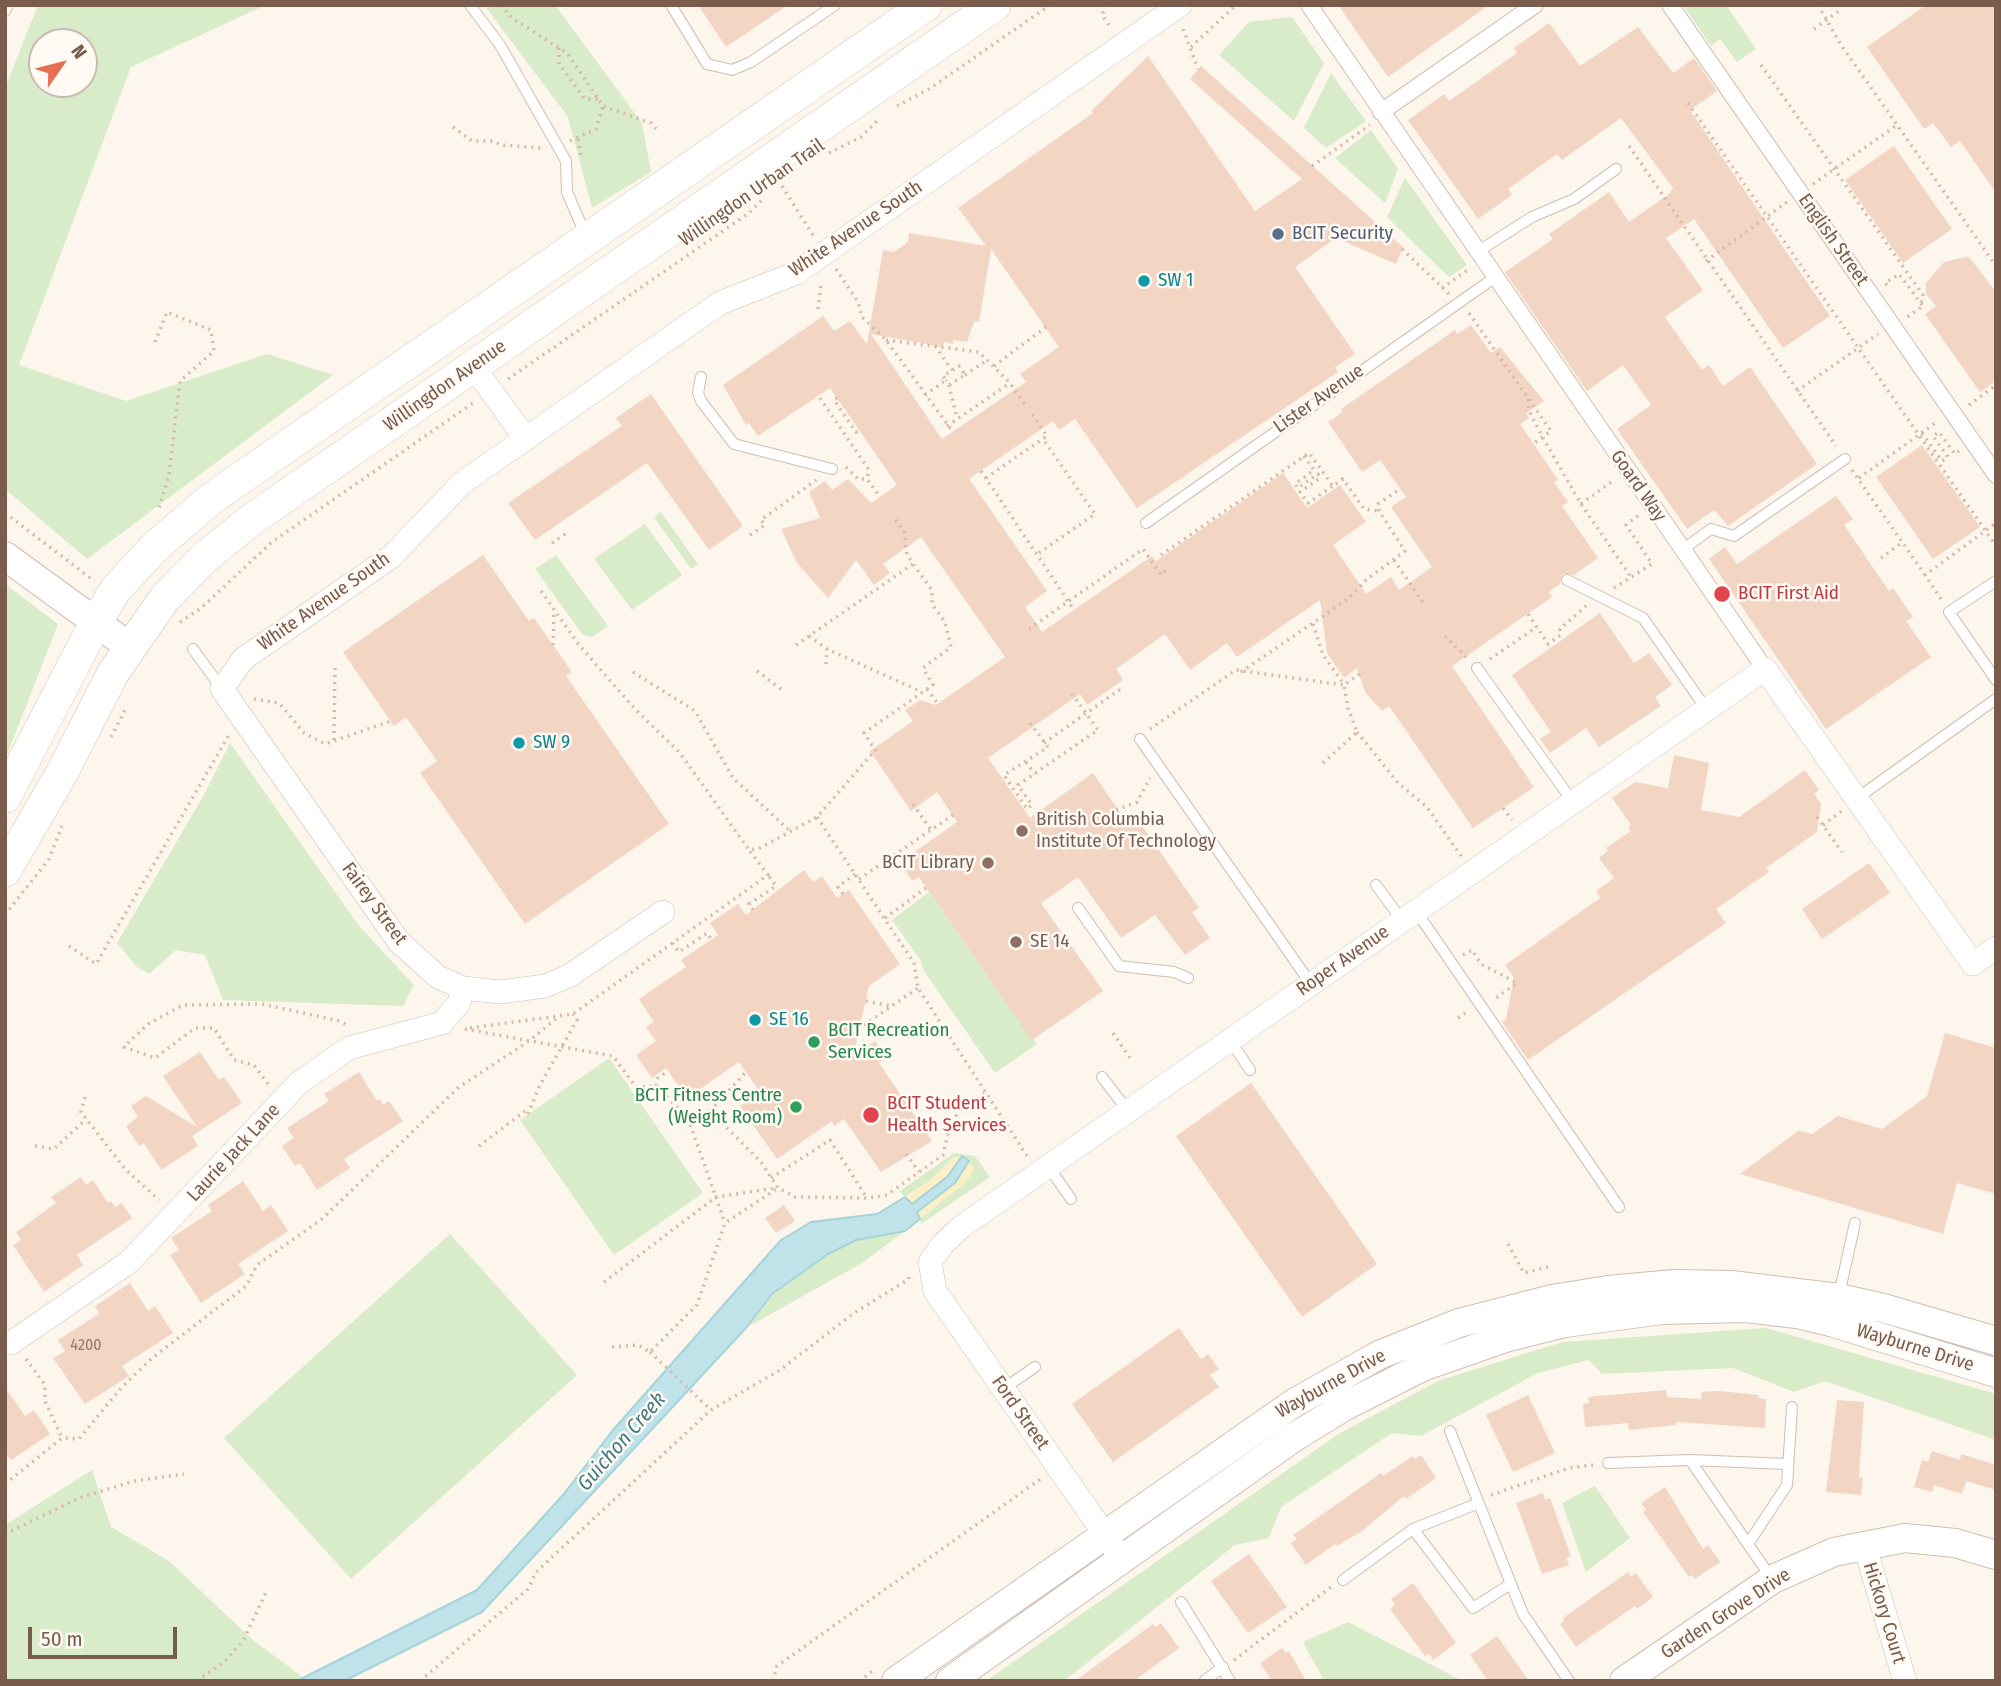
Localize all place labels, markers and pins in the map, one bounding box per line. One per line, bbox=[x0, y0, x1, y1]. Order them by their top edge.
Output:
place label: BCIT Security bbox=[1292, 223, 1393, 245]
marker: BCIT Security bbox=[1270, 226, 1286, 242]
place label: SW 1 bbox=[1158, 270, 1193, 292]
marker: SW 1 bbox=[1136, 273, 1152, 289]
place label: BCIT First Aid bbox=[1738, 583, 1839, 605]
marker: BCIT First Aid bbox=[1712, 584, 1732, 604]
place label: SW 9 bbox=[533, 732, 570, 754]
marker: SW 9 bbox=[511, 735, 527, 751]
place label: British Columbia Institute Of Technology bbox=[1036, 809, 1216, 853]
marker: British Columbia Institute Of Technology bbox=[1014, 823, 1030, 839]
place label: BCIT Library bbox=[882, 852, 974, 874]
marker: BCIT Library bbox=[980, 855, 996, 871]
place label: SE 14 bbox=[1030, 931, 1069, 953]
marker: SE 14 bbox=[1008, 934, 1024, 950]
place label: SE 16 bbox=[769, 1009, 809, 1031]
marker: SE 16 bbox=[747, 1012, 763, 1028]
place label: BCIT Recreation Services bbox=[828, 1020, 950, 1064]
marker: BCIT Recreation Services bbox=[806, 1034, 822, 1050]
place label: BCIT Fitness Centre (Weight Room) bbox=[635, 1085, 782, 1129]
place label: BCIT Student Health Services bbox=[887, 1093, 1007, 1137]
marker: BCIT Fitness Centre (Weight Room) bbox=[788, 1099, 804, 1115]
marker: BCIT Student Health Services bbox=[861, 1105, 881, 1125]

